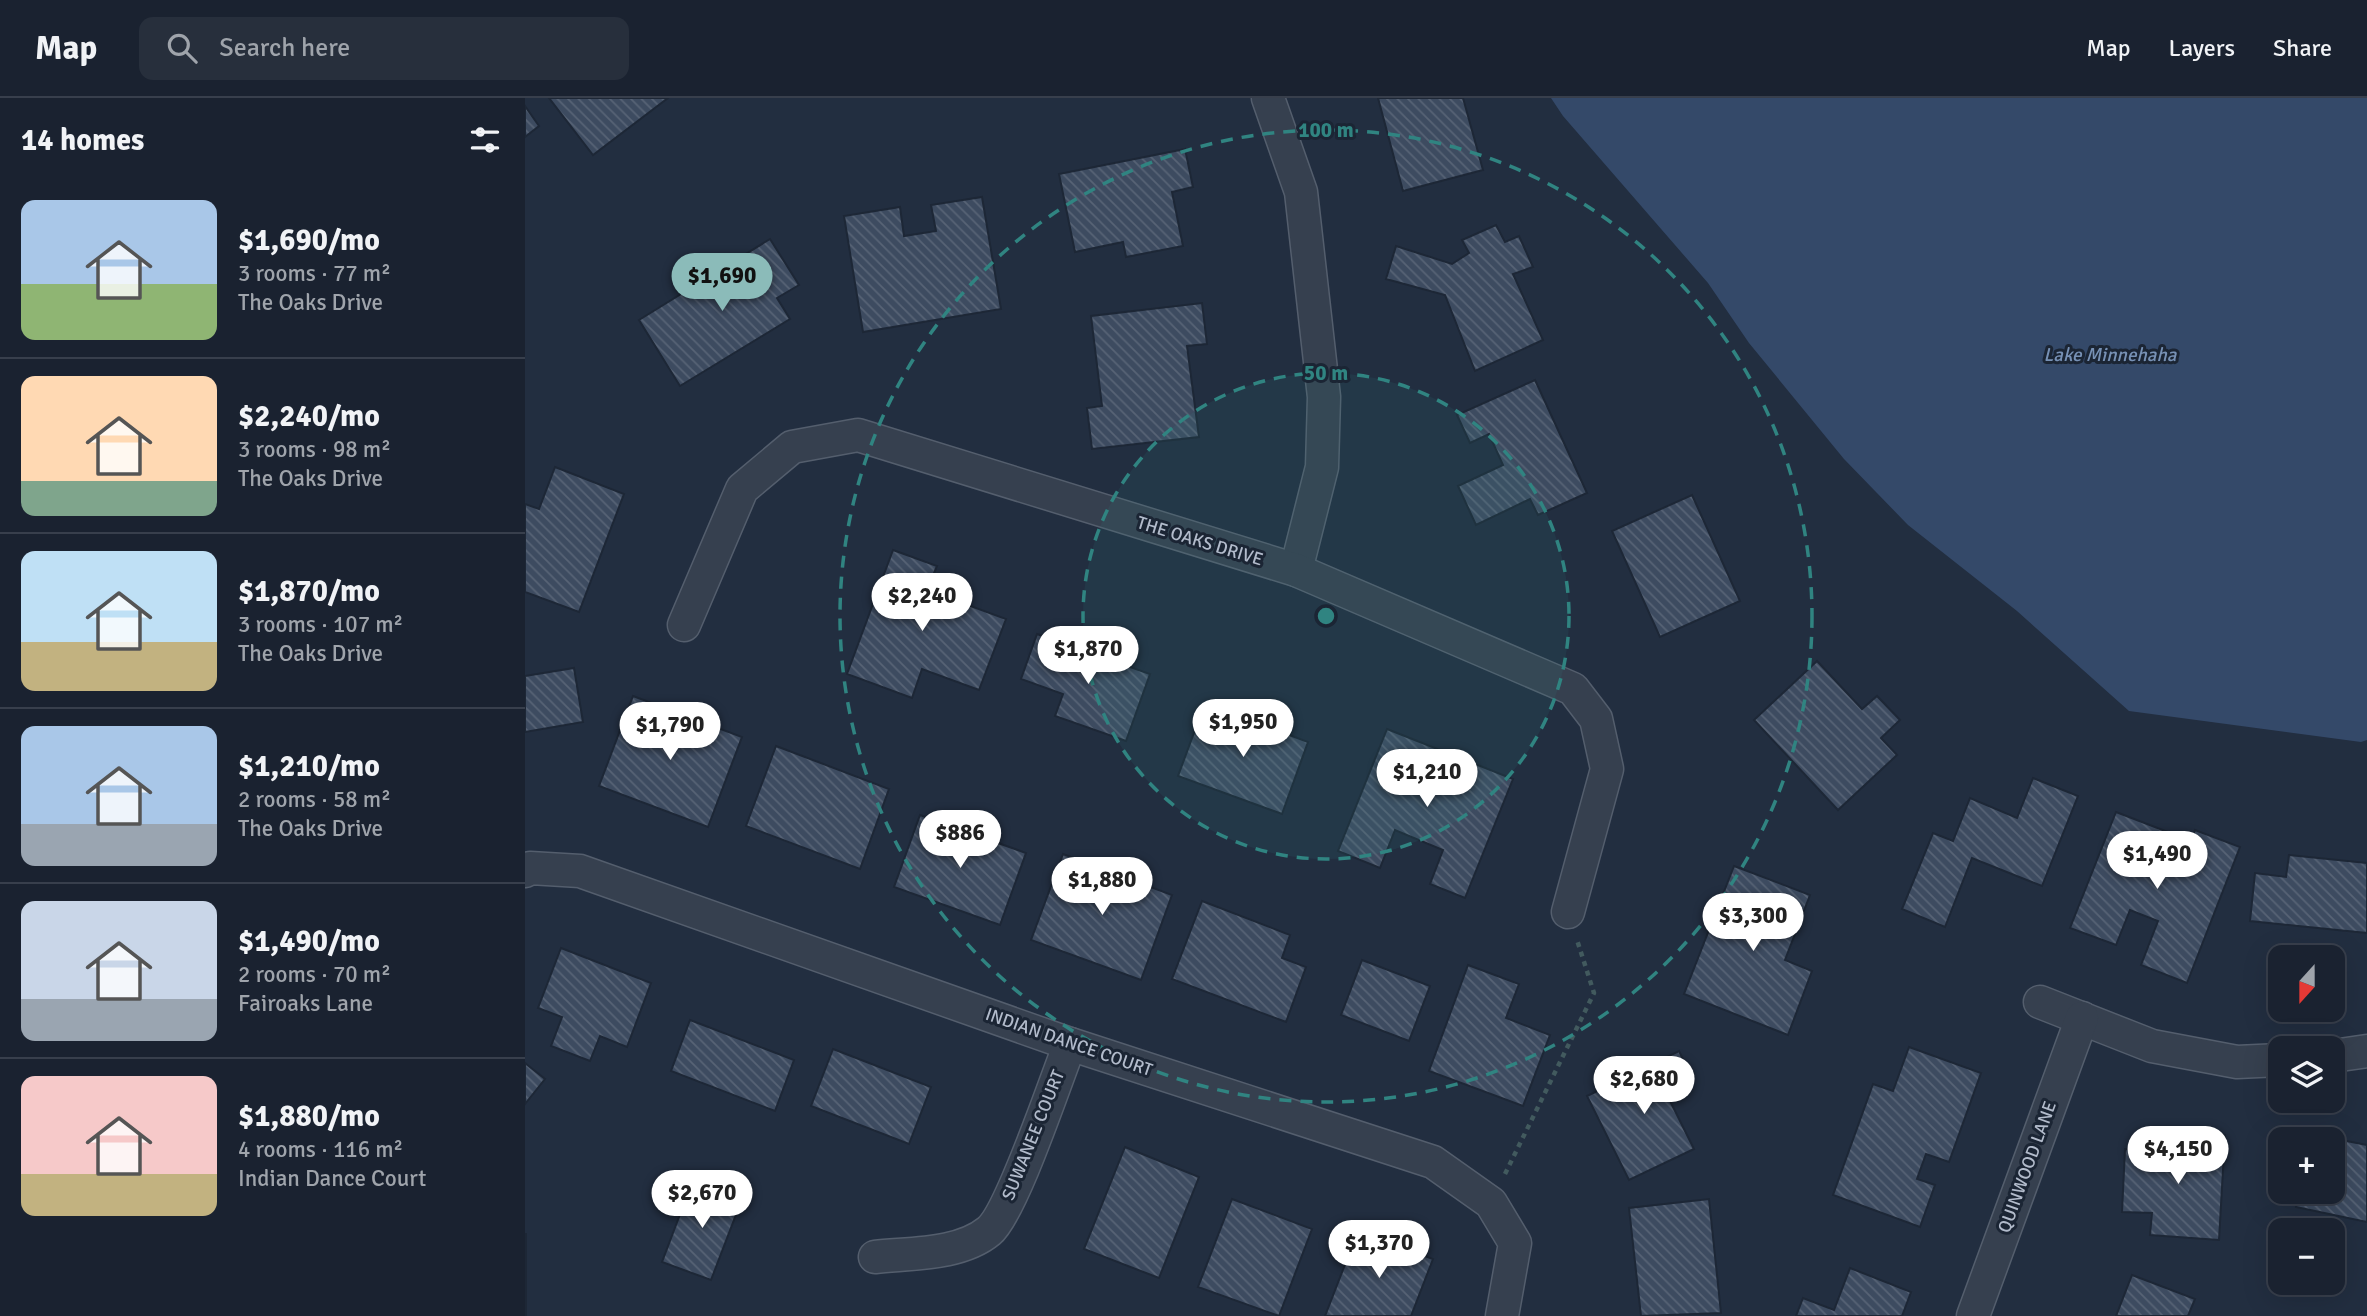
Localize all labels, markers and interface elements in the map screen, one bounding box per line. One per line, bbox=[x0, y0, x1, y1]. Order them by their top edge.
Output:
search box bbox=[139, 17, 629, 80]
text: Map bbox=[35, 28, 97, 69]
icon: search bbox=[163, 29, 201, 67]
text: Search here bbox=[219, 32, 350, 64]
text: Map bbox=[2086, 33, 2131, 63]
text: Layers bbox=[2169, 33, 2235, 63]
text: Share bbox=[2273, 33, 2332, 63]
text: 100 m bbox=[1298, 117, 1354, 143]
icon: filters bbox=[466, 121, 504, 159]
text: 14 homes bbox=[21, 122, 144, 159]
text: $1,690/mo bbox=[238, 222, 380, 259]
icon: home bbox=[77, 228, 161, 312]
pin: $1,690 bbox=[665, 254, 779, 313]
text: 3 rooms · 77 m² bbox=[238, 259, 391, 288]
text: $1,690 bbox=[688, 261, 756, 290]
text: The Oaks Drive bbox=[238, 288, 383, 317]
water label: Lake Minnehaha bbox=[2044, 343, 2178, 367]
text: 50 m bbox=[1304, 360, 1348, 386]
text: $2,240/mo bbox=[238, 398, 380, 435]
icon: home bbox=[77, 404, 161, 488]
text: 3 rooms · 98 m² bbox=[238, 435, 391, 464]
text: The Oaks Drive bbox=[238, 464, 383, 493]
street label: THE OAKS DRIVE bbox=[1134, 511, 1266, 571]
text: $1,870/mo bbox=[238, 573, 380, 610]
pin: $2,240 bbox=[865, 574, 979, 633]
icon: home bbox=[77, 579, 161, 663]
text: $2,240 bbox=[888, 581, 956, 610]
centre of rings bbox=[1314, 604, 1338, 628]
text: 3 rooms · 107 m² bbox=[238, 610, 403, 639]
pin: $1,870 bbox=[1031, 626, 1145, 686]
text: $1,870 bbox=[1054, 634, 1122, 663]
text: The Oaks Drive bbox=[238, 639, 383, 668]
pin: $1,950 bbox=[1186, 700, 1300, 759]
pin: $1,790 bbox=[613, 702, 727, 762]
text: $1,950 bbox=[1209, 707, 1277, 736]
text: $1,790 bbox=[636, 710, 704, 739]
text: $1,210/mo bbox=[238, 748, 380, 785]
pin: $1,210 bbox=[1370, 750, 1484, 809]
icon: home bbox=[77, 754, 161, 838]
text: $1,210 bbox=[1393, 757, 1461, 786]
text: 2 rooms · 58 m² bbox=[238, 785, 391, 814]
pin: $886 bbox=[919, 810, 1001, 870]
text: The Oaks Drive bbox=[238, 814, 383, 843]
text: $886 bbox=[935, 818, 985, 847]
pin: $1,490 bbox=[2100, 832, 2214, 891]
text: $1,490 bbox=[2123, 839, 2191, 868]
pin: $1,880 bbox=[1045, 858, 1159, 917]
text: $1,880 bbox=[1068, 865, 1136, 894]
pin: $3,300 bbox=[1696, 894, 1810, 953]
text: $3,300 bbox=[1719, 901, 1787, 930]
text: $1,490/mo bbox=[238, 923, 380, 960]
icon: home bbox=[77, 929, 161, 1013]
north arrow bbox=[2268, 945, 2345, 1022]
map controls bbox=[2268, 945, 2345, 1295]
text: 2 rooms · 70 m² bbox=[238, 960, 391, 989]
text: Fairoaks Lane bbox=[238, 989, 373, 1018]
street label: INDIAN DANCE COURT bbox=[983, 1003, 1156, 1081]
button: layers bbox=[2268, 1036, 2345, 1113]
pin: $2,680 bbox=[1587, 1056, 1701, 1116]
text: $2,680 bbox=[1610, 1064, 1678, 1093]
street label: SUWANEE COURT bbox=[997, 1067, 1069, 1203]
text: $1,880/mo bbox=[238, 1098, 380, 1135]
street label: QUINWOOD LANE bbox=[1993, 1098, 2061, 1236]
icon: home bbox=[77, 1104, 161, 1188]
pin: $4,150 bbox=[2121, 1126, 2235, 1186]
button: + bbox=[2268, 1127, 2345, 1204]
text: $4,150 bbox=[2144, 1134, 2212, 1163]
text: 4 rooms · 116 m² bbox=[238, 1135, 403, 1164]
text: Indian Dance Court bbox=[238, 1164, 426, 1193]
pin: $2,670 bbox=[645, 1170, 759, 1230]
text: $2,670 bbox=[668, 1178, 736, 1207]
button: − bbox=[2268, 1218, 2345, 1295]
pin: $1,370 bbox=[1322, 1220, 1436, 1280]
text: $1,370 bbox=[1345, 1228, 1413, 1257]

